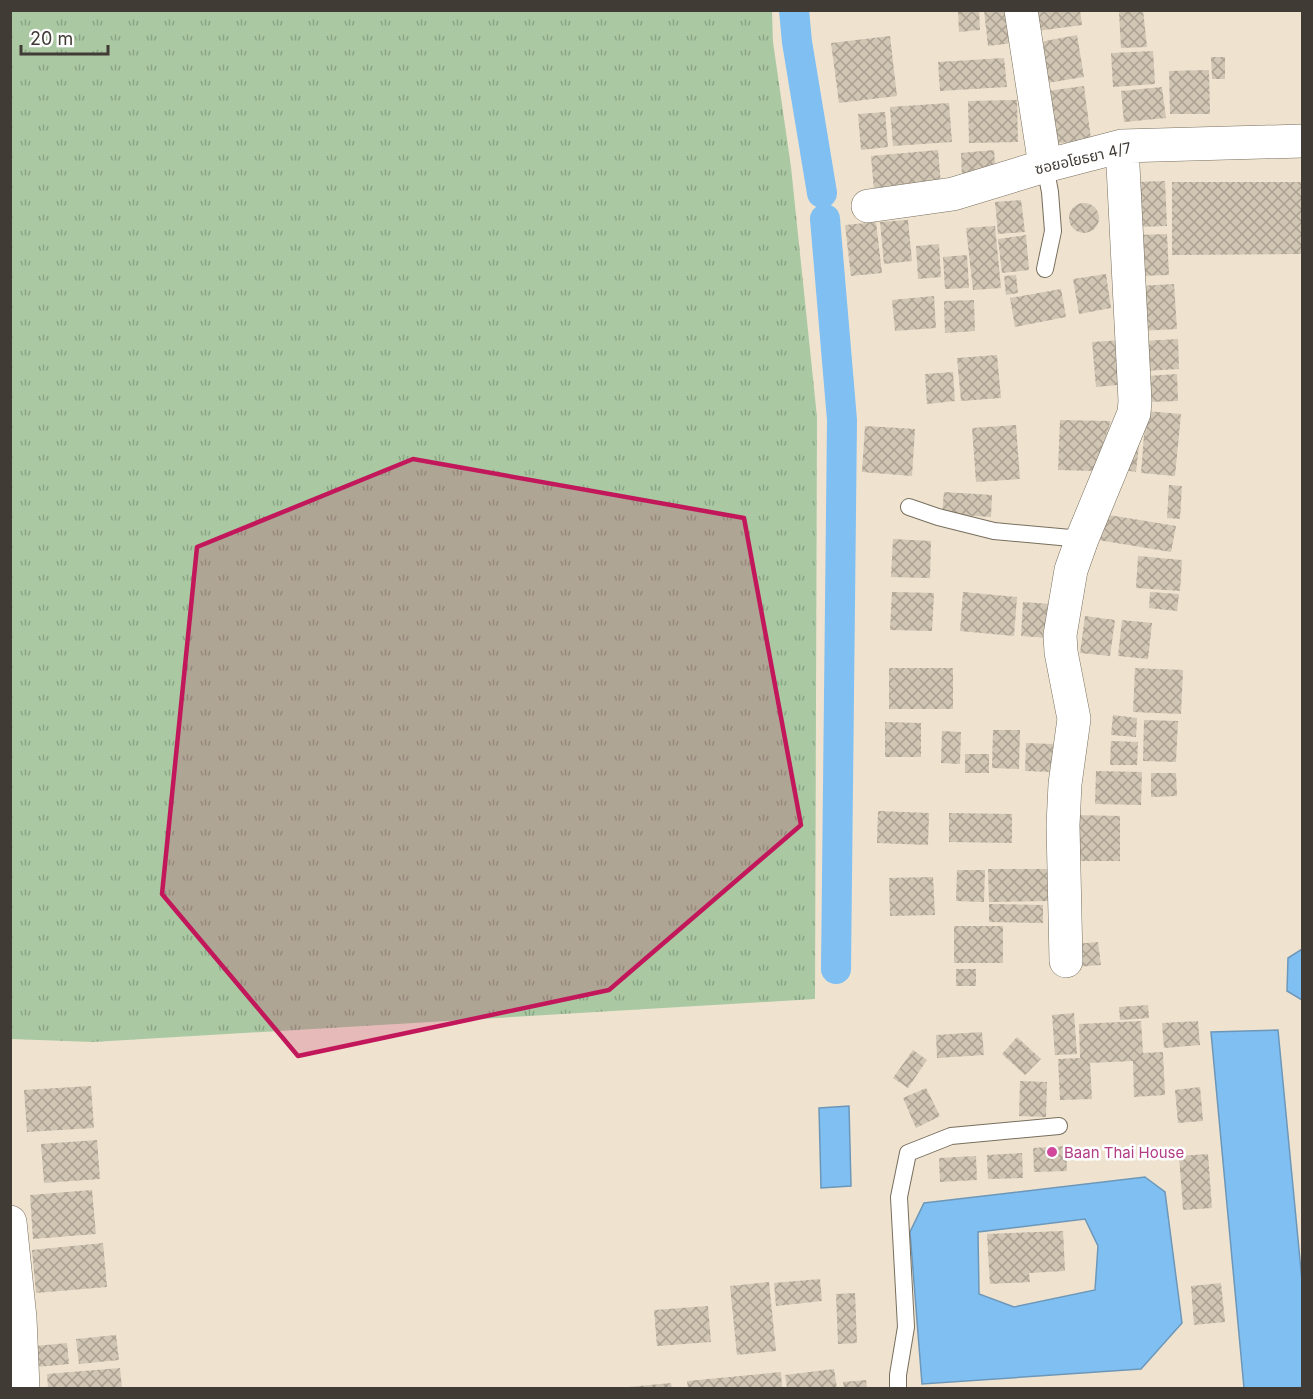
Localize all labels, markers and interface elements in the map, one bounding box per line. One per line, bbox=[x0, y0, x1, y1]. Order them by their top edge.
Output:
scale bar bbox=[21, 18, 108, 56]
text: 20 m bbox=[30, 28, 73, 49]
street label: ซอยอโยธยา 4/7 bbox=[1033, 138, 1133, 178]
place label: Baan Thai House bbox=[1064, 1143, 1184, 1162]
marker: Baan Thai House bbox=[1045, 1145, 1059, 1159]

